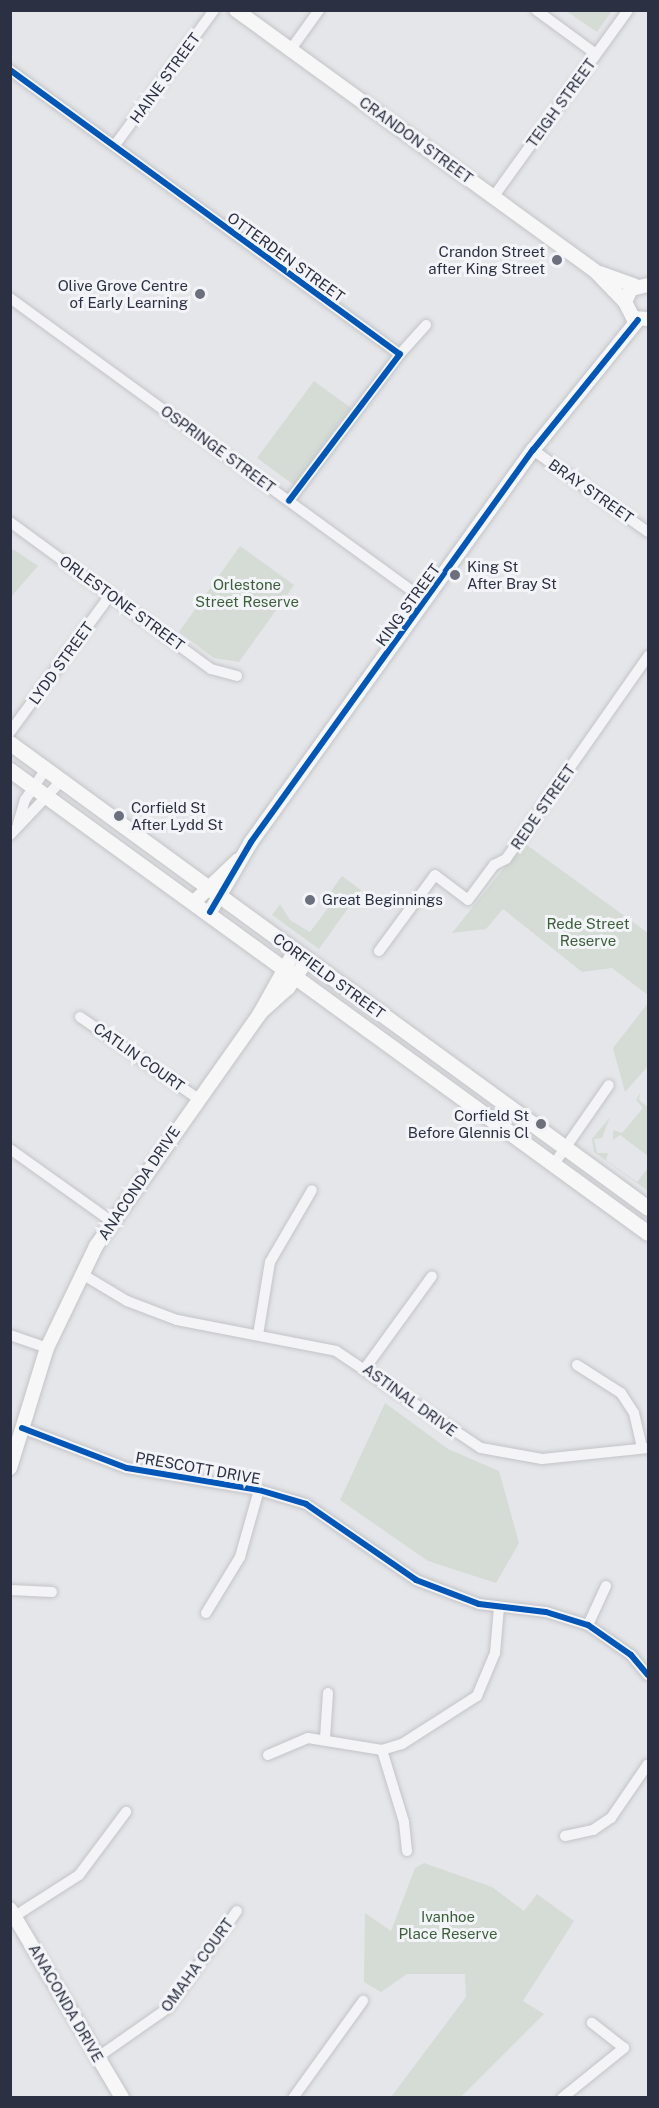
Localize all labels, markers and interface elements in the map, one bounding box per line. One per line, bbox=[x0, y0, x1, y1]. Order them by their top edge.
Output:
street label: HAINE STREET bbox=[126, 29, 204, 127]
street label: TEIGH STREET bbox=[523, 55, 599, 151]
street label: CRANDON STREET bbox=[356, 93, 476, 187]
street label: OTTERDEN STREET bbox=[224, 208, 348, 306]
place label: Crandon Street after King Street bbox=[428, 242, 545, 277]
marker: Crandon Street after King Street bbox=[550, 253, 564, 267]
place label: Olive Grove Centre of Early Learning bbox=[58, 276, 188, 311]
marker: Olive Grove Centre of Early Learning bbox=[193, 287, 207, 301]
street label: OSPRINGE STREET bbox=[157, 401, 279, 497]
street label: BRAY STREET bbox=[545, 455, 637, 527]
street label: ORLESTONE STREET bbox=[56, 552, 188, 654]
place label: King St After Bray St bbox=[467, 557, 557, 592]
street label: KING STREET bbox=[372, 560, 444, 650]
marker: King St After Bray St bbox=[448, 568, 462, 582]
park label: Orlestone Street Reserve bbox=[195, 575, 299, 610]
street label: LYDD STREET bbox=[25, 618, 97, 708]
street label: REDE STREET bbox=[507, 761, 579, 853]
place label: Corfield St After Lydd St bbox=[131, 798, 223, 833]
marker: Corfield St After Lydd St bbox=[112, 809, 126, 823]
place label: Great Beginnings bbox=[322, 891, 443, 909]
marker: Great Beginnings bbox=[303, 893, 317, 907]
park label: Rede Street Reserve bbox=[546, 914, 630, 949]
street label: CORFIELD STREET bbox=[270, 929, 388, 1023]
street label: CATLIN COURT bbox=[90, 1019, 188, 1095]
place label: Corfield St Before Glennis Cl bbox=[408, 1106, 529, 1141]
marker: Corfield St Before Glennis Cl bbox=[534, 1117, 548, 1131]
street label: ANACONDA DRIVE bbox=[94, 1123, 184, 1243]
street label: ASTINAL DRIVE bbox=[359, 1360, 461, 1440]
street label: PRESCOTT DRIVE bbox=[134, 1448, 262, 1488]
park label: Ivanhoe Place Reserve bbox=[399, 1907, 497, 1942]
street label: OMAHA COURT bbox=[157, 1915, 237, 2015]
street label: ANACONDA DRIVE bbox=[25, 1941, 107, 2065]

